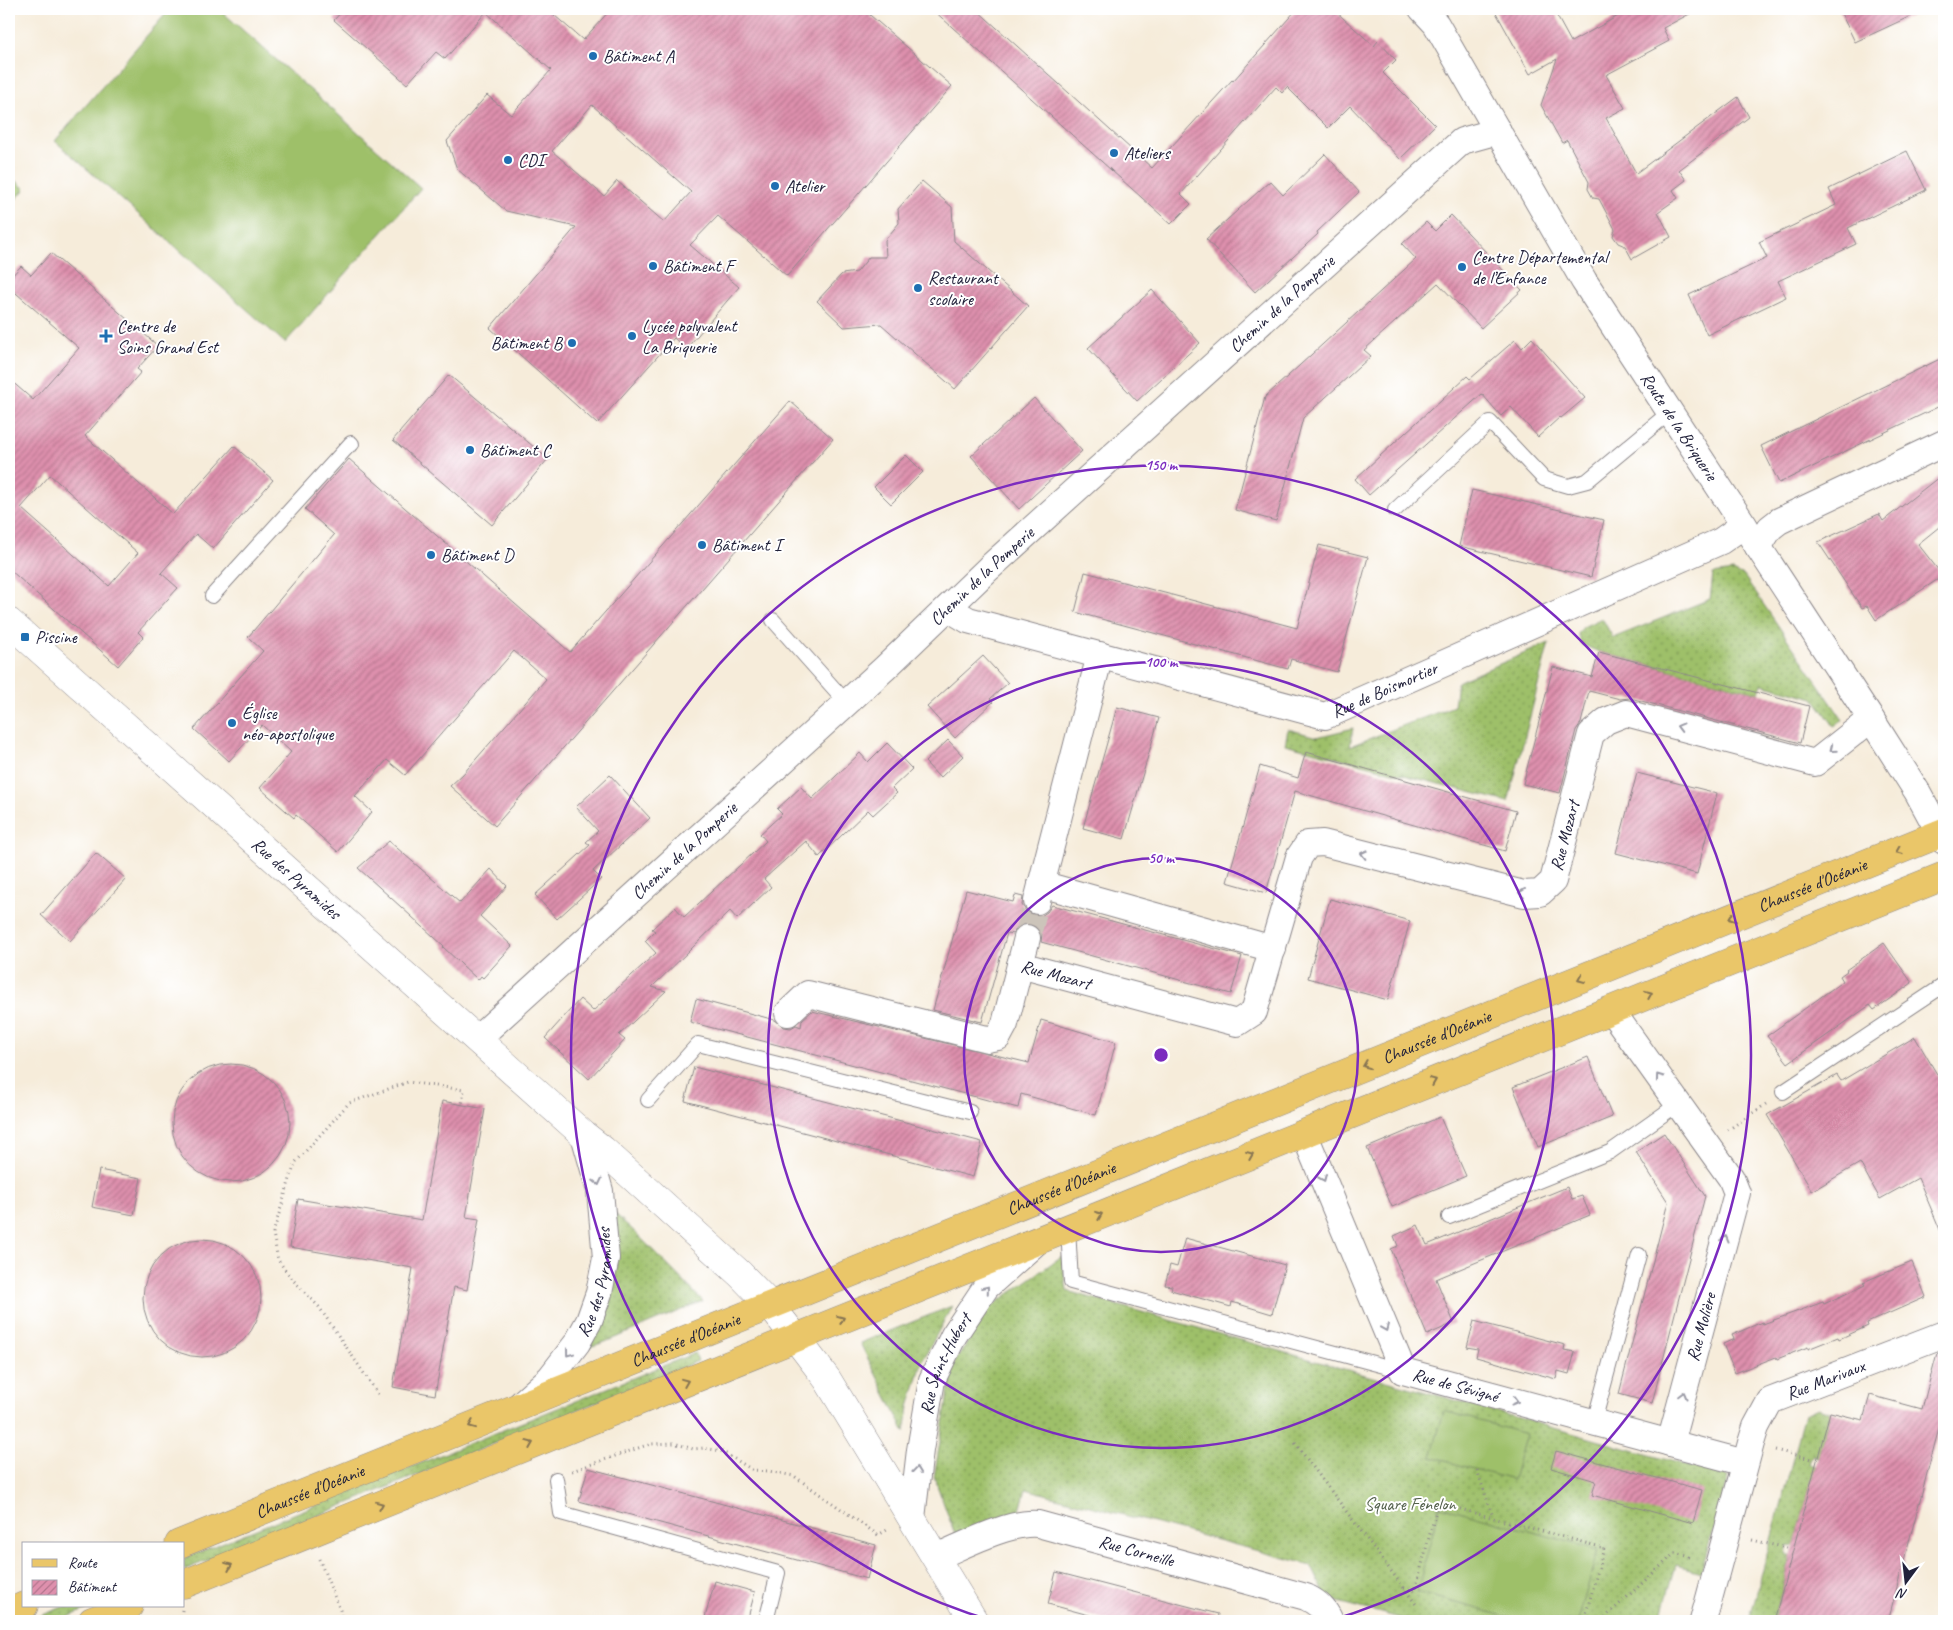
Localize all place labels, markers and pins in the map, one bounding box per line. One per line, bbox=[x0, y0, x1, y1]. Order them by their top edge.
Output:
place label: Bâtiment A bbox=[603, 45, 675, 67]
marker: Bâtiment A bbox=[587, 50, 599, 62]
place label: Ateliers bbox=[1124, 142, 1172, 164]
marker: Ateliers bbox=[1108, 147, 1120, 159]
place label: CDI bbox=[518, 149, 548, 171]
marker: CDI bbox=[502, 154, 514, 166]
place label: Atelier bbox=[785, 175, 826, 197]
marker: Atelier bbox=[769, 180, 781, 192]
place label: Centre Départemental de l’Enfance bbox=[1472, 246, 1610, 289]
place label: Bâtiment F bbox=[663, 255, 737, 277]
marker: Bâtiment F bbox=[647, 260, 659, 272]
marker: Centre Départemental de l’Enfance bbox=[1456, 261, 1468, 273]
place label: Restaurant scolaire bbox=[928, 267, 1000, 310]
marker: Restaurant scolaire bbox=[912, 282, 924, 294]
place label: Centre de Soins Grand Est bbox=[117, 315, 220, 358]
place label: Lycée polyvalent La Briquerie bbox=[642, 315, 738, 358]
marker: Centre de Soins Grand Est bbox=[99, 329, 113, 343]
marker: Lycée polyvalent La Briquerie bbox=[626, 330, 638, 342]
place label: Bâtiment B bbox=[491, 332, 564, 354]
marker: Bâtiment B bbox=[566, 337, 578, 349]
place label: Bâtiment C bbox=[480, 439, 553, 461]
marker: Bâtiment C bbox=[464, 444, 476, 456]
place label: Bâtiment I bbox=[712, 534, 785, 556]
marker: Bâtiment I bbox=[696, 539, 708, 551]
place label: Bâtiment D bbox=[441, 544, 515, 566]
marker: Bâtiment D bbox=[425, 549, 437, 561]
place label: Piscine bbox=[35, 626, 78, 648]
marker: Piscine bbox=[19, 631, 31, 643]
place label: Église néo-apostolique bbox=[242, 702, 334, 745]
marker: Église néo-apostolique bbox=[226, 717, 238, 729]
centre of rings bbox=[1152, 1046, 1170, 1064]

